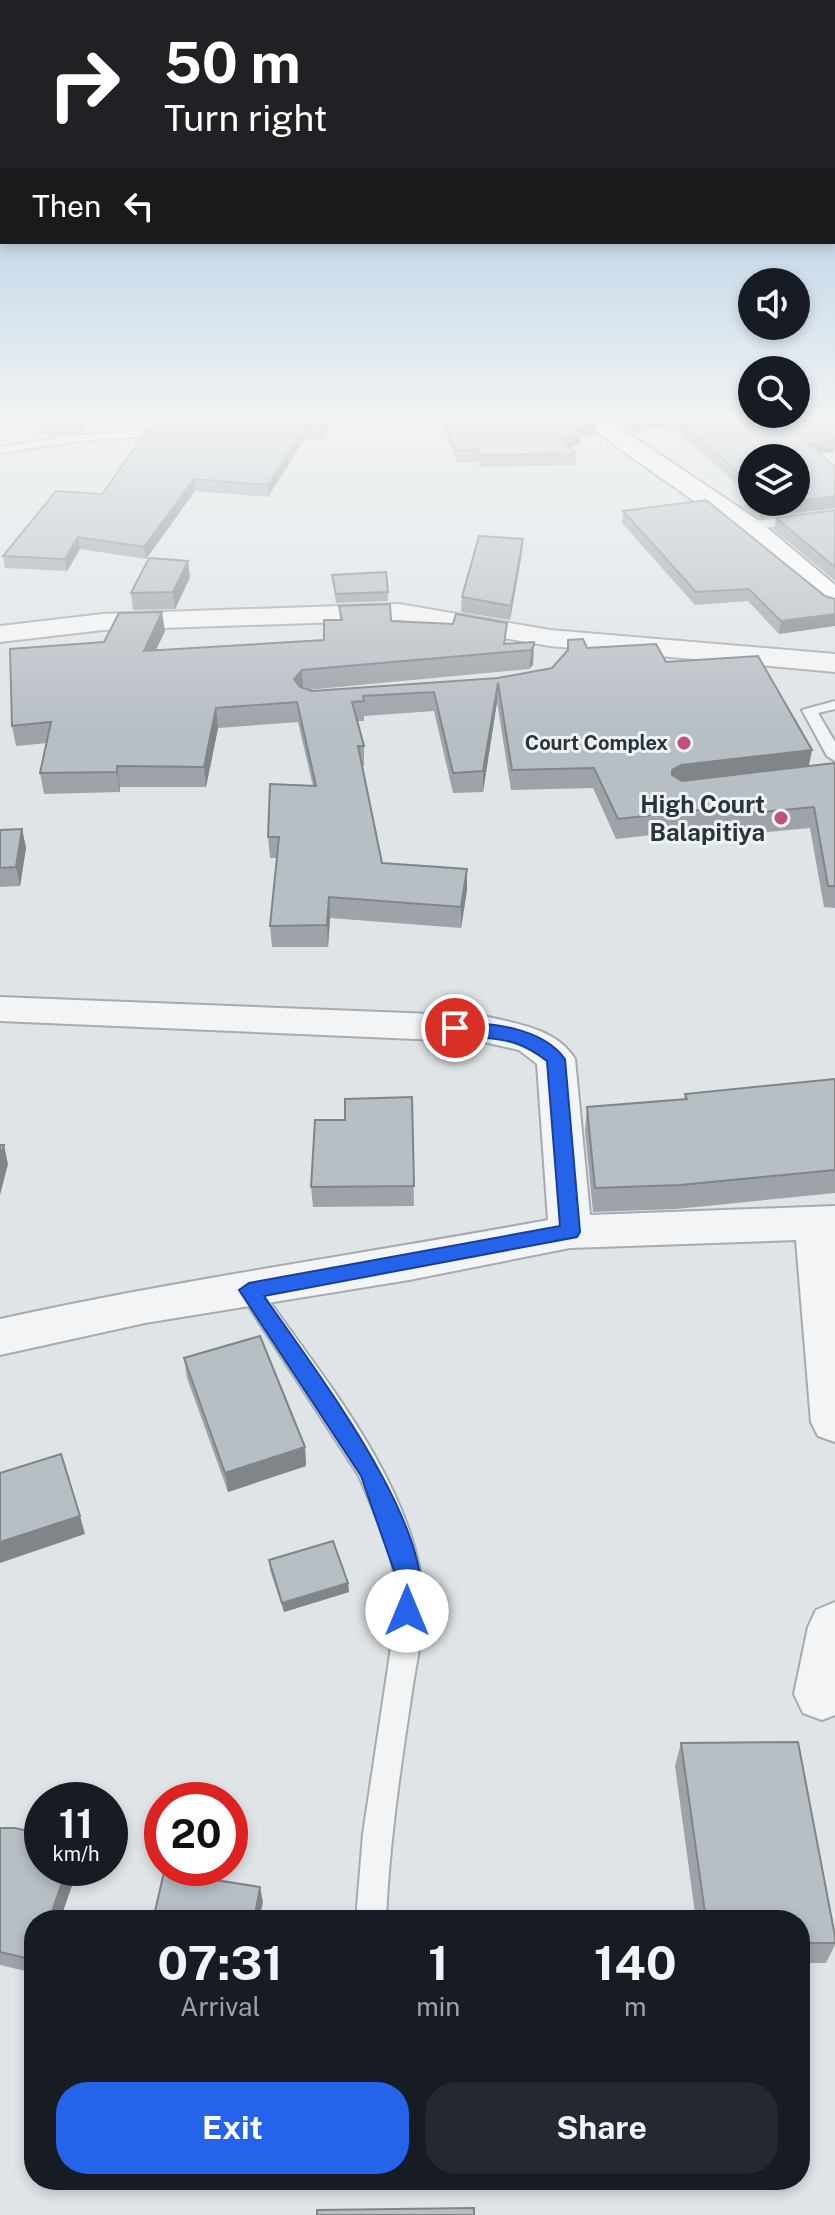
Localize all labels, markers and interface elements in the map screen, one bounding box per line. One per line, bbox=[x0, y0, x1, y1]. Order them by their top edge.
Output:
text: 50 m bbox=[164, 30, 301, 96]
icon: right bbox=[32, 32, 136, 136]
text: Turn right bbox=[164, 97, 327, 139]
icon: left bbox=[117, 184, 161, 228]
text: Then bbox=[32, 188, 101, 224]
map controls bbox=[738, 268, 810, 516]
button: sound bbox=[738, 268, 810, 340]
button: search bbox=[738, 356, 810, 428]
button: layers bbox=[738, 444, 810, 516]
place label: Court Complex bbox=[525, 731, 668, 755]
marker: Court Complex bbox=[675, 734, 693, 752]
place label: High Court Balapitiya bbox=[640, 790, 765, 846]
marker: High Court Balapitiya bbox=[772, 809, 790, 827]
pin bbox=[421, 994, 489, 1062]
icon: arrive bbox=[433, 1006, 477, 1050]
position arrow bbox=[365, 1569, 449, 1653]
speed limit sign: 20 bbox=[144, 1782, 248, 1886]
text: 11 bbox=[59, 1800, 93, 1847]
text: km/h bbox=[52, 1842, 100, 1866]
text: 07:31 bbox=[157, 1934, 283, 1991]
text: 1 bbox=[428, 1934, 449, 1991]
text: 140 bbox=[594, 1934, 677, 1991]
text: Arrival bbox=[180, 1991, 260, 2022]
text: min bbox=[416, 1991, 460, 2022]
text: m bbox=[624, 1991, 646, 2022]
button: Exit bbox=[56, 2082, 409, 2174]
button: Share bbox=[425, 2082, 778, 2174]

